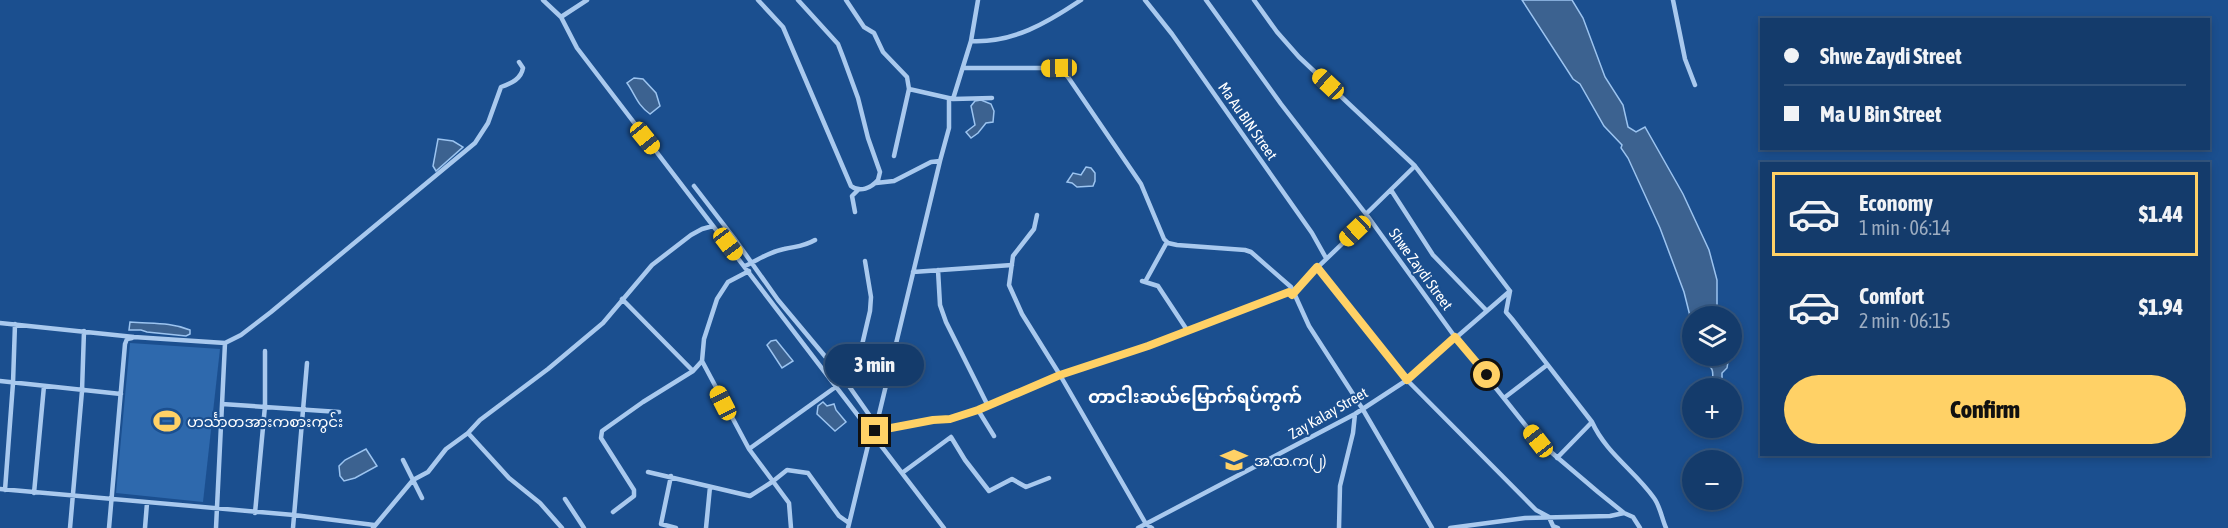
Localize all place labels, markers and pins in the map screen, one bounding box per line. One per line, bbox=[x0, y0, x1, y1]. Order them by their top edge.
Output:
sports icon: ဟင်္သာတအားကစားကွင်း bbox=[152, 406, 182, 436]
place label: ဟင်္သာတအားကစားကွင်း bbox=[187, 412, 343, 433]
school or university icon: အ.ထ.က(၂) bbox=[1219, 445, 1249, 475]
place label: အ.ထ.က(၂) bbox=[1254, 452, 1326, 473]

